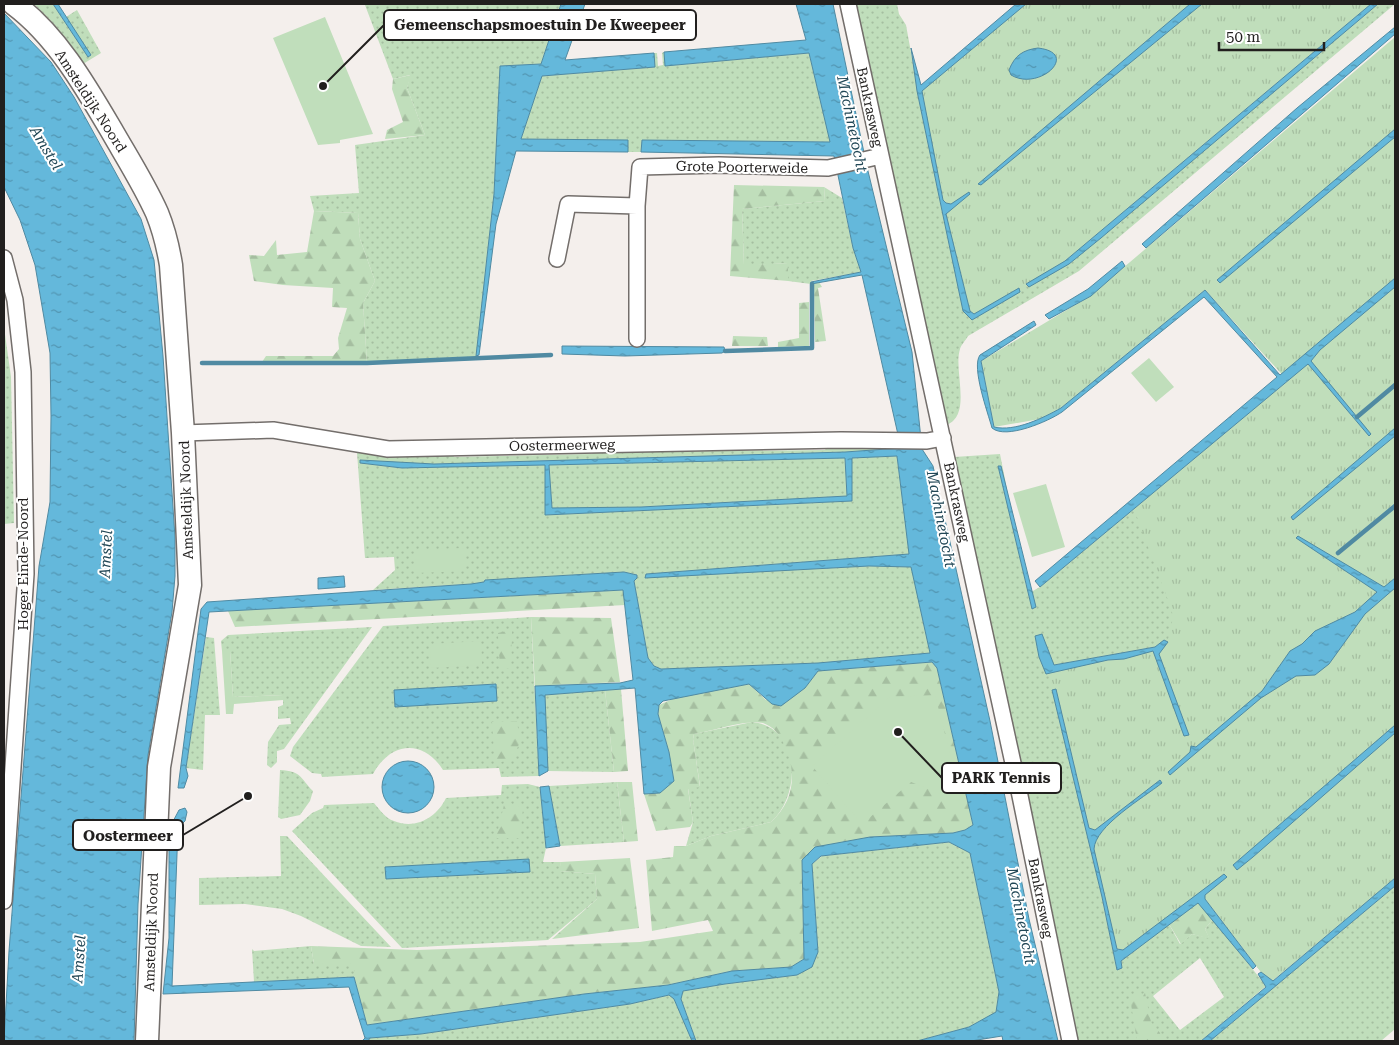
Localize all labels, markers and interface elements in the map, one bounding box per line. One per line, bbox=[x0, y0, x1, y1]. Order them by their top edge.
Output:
callout: Gemeenschapsmoestuin De Kweepeer bbox=[384, 10, 696, 40]
text: Gemeenschapsmoestuin De Kweepeer bbox=[394, 16, 686, 34]
scale bar bbox=[1219, 20, 1324, 52]
text: 50 m bbox=[1226, 28, 1261, 46]
street label: Amsteldijk Noord bbox=[52, 47, 130, 155]
street label: Bankrasweg bbox=[854, 66, 886, 148]
water label: Machinetocht bbox=[833, 73, 871, 174]
water label: Amstel bbox=[25, 122, 66, 174]
street label: Grote Poorterweide bbox=[676, 158, 809, 176]
street label: Oostermeerweg bbox=[509, 436, 615, 454]
street label: Amsteldijk Noord bbox=[176, 440, 196, 560]
street label: Bankrasweg bbox=[941, 461, 973, 543]
water label: Machinetocht bbox=[923, 468, 959, 569]
street label: Hoger Einde-Noord bbox=[15, 498, 31, 630]
water label: Amstel bbox=[96, 529, 116, 579]
callout: PARK Tennis bbox=[942, 763, 1061, 793]
text: PARK Tennis bbox=[952, 769, 1051, 787]
callout: Oostermeer bbox=[73, 820, 183, 850]
text: Oostermeer bbox=[83, 827, 173, 845]
street label: Bankrasweg bbox=[1025, 857, 1057, 939]
water label: Machinetocht bbox=[1003, 865, 1039, 966]
street label: Amsteldijk Noord bbox=[141, 872, 161, 992]
water label: Amstel bbox=[68, 934, 90, 985]

